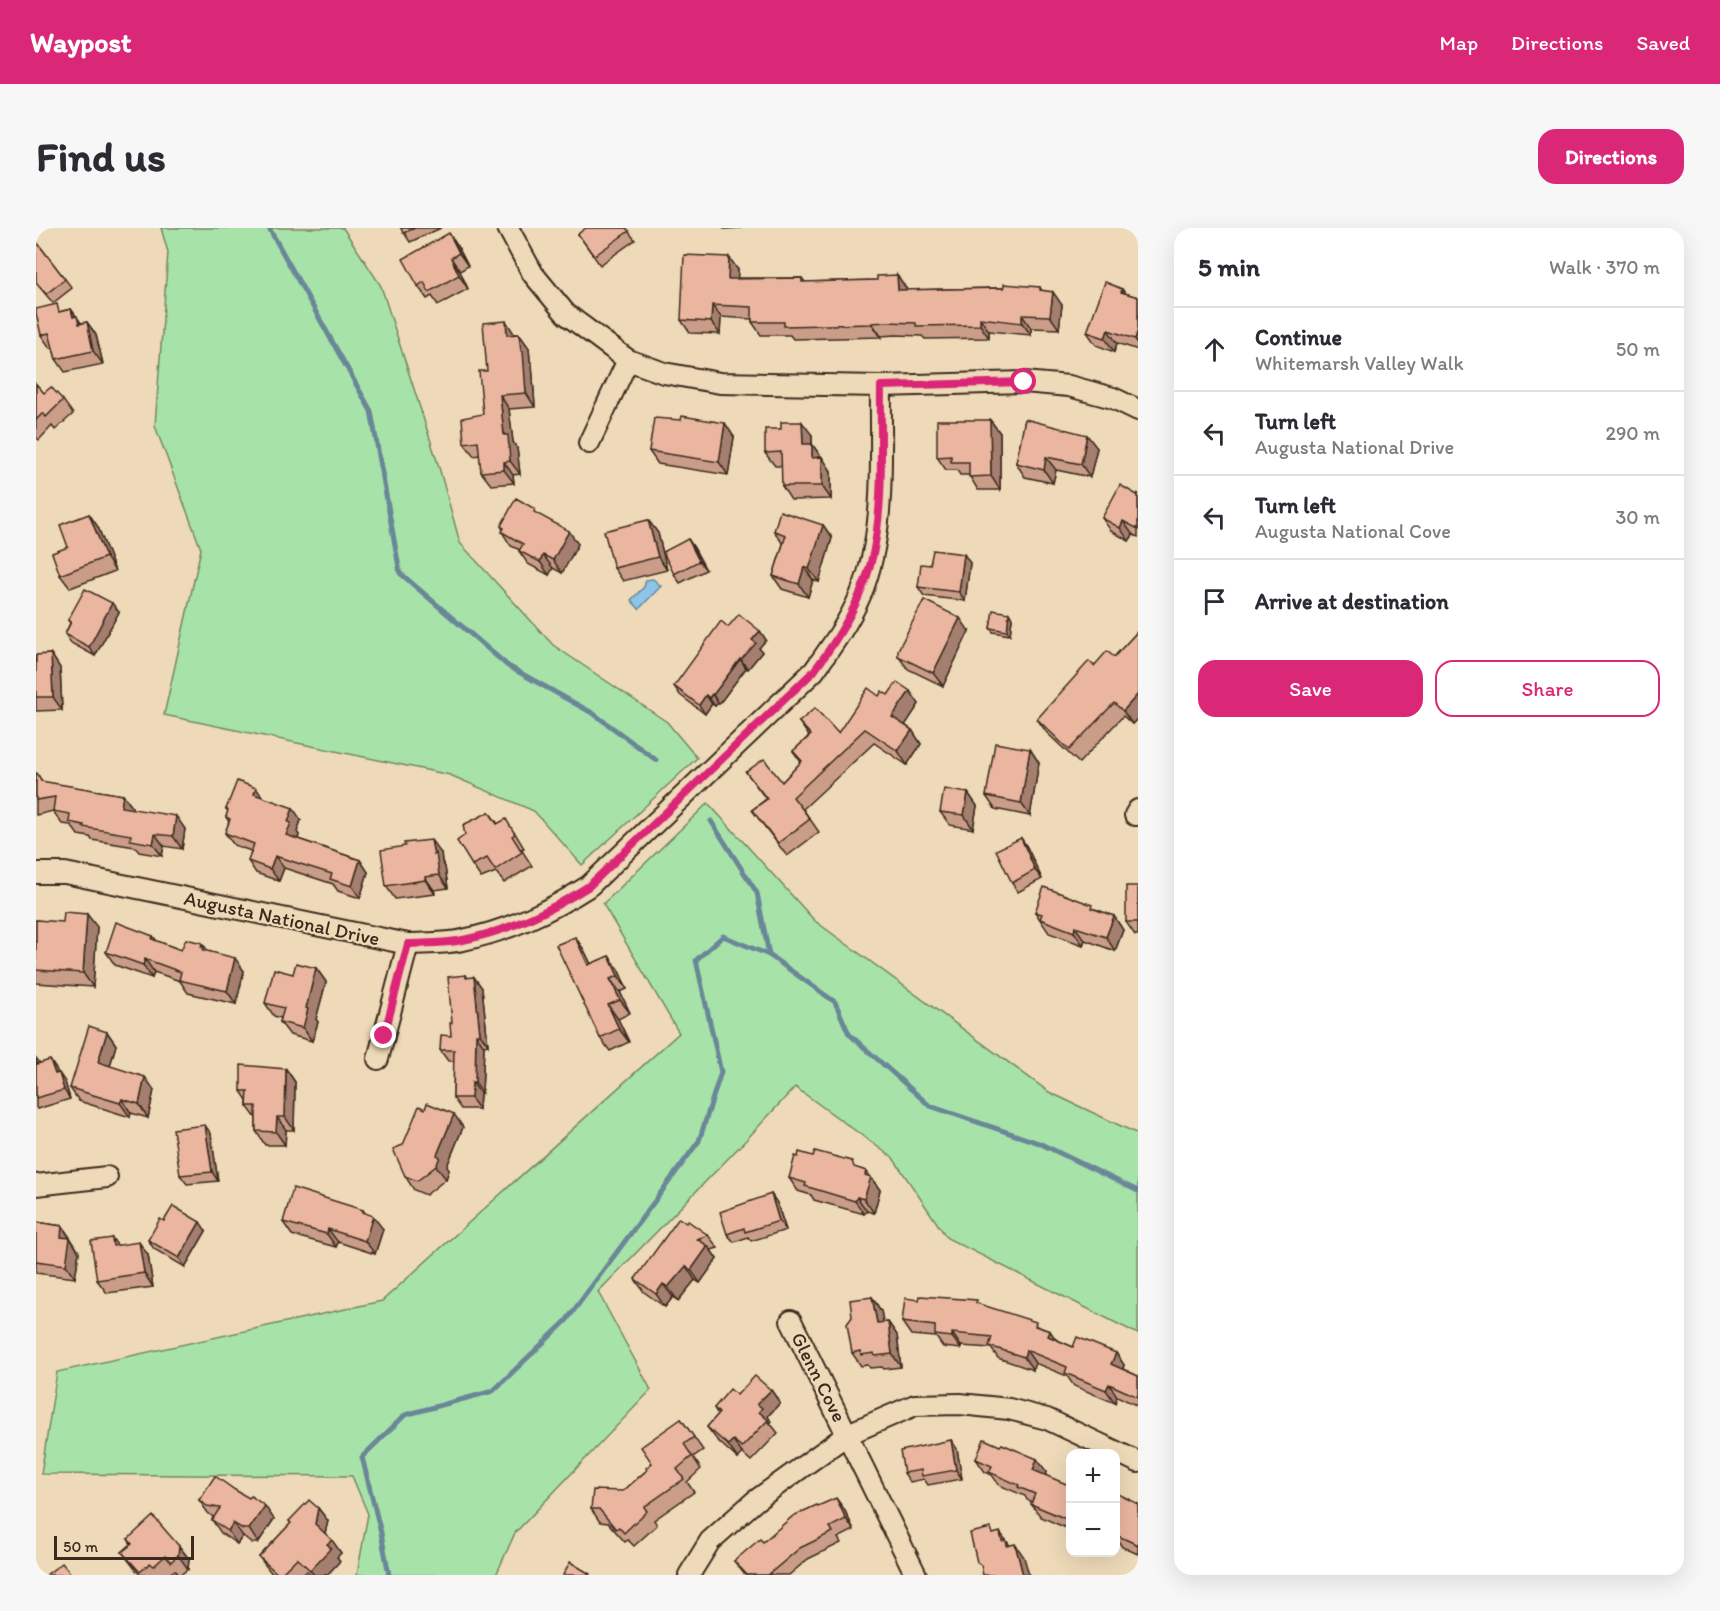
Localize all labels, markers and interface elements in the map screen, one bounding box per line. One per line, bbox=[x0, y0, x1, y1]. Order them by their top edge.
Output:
text: Waypost bbox=[30, 25, 132, 59]
text: Map bbox=[1440, 30, 1478, 55]
text: Directions bbox=[1511, 30, 1603, 55]
text: Saved bbox=[1636, 30, 1690, 55]
button: Directions bbox=[1538, 129, 1684, 184]
text: Find us bbox=[36, 131, 166, 182]
text: 5 min bbox=[1198, 251, 1260, 283]
text: Walk · 370 m bbox=[1549, 255, 1660, 279]
text: Continue bbox=[1255, 324, 1342, 351]
icon: ahead bbox=[1198, 333, 1231, 366]
text: 50 m bbox=[1616, 337, 1660, 361]
text: Whitemarsh Valley Walk bbox=[1255, 351, 1464, 375]
route start bbox=[1010, 368, 1036, 394]
text: Turn left bbox=[1255, 408, 1336, 435]
icon: left bbox=[1198, 417, 1231, 450]
text: 290 m bbox=[1605, 421, 1660, 445]
text: Augusta National Drive bbox=[1255, 435, 1454, 459]
text: Turn left bbox=[1255, 492, 1336, 519]
icon: left bbox=[1198, 501, 1231, 534]
text: 30 m bbox=[1615, 505, 1660, 529]
text: Augusta National Cove bbox=[1255, 519, 1451, 543]
icon: arrive bbox=[1198, 585, 1231, 618]
text: Arrive at destination bbox=[1255, 588, 1449, 615]
button: Save bbox=[1198, 660, 1423, 717]
button: Share bbox=[1435, 660, 1660, 717]
street label: Augusta National Drive bbox=[182, 886, 382, 950]
route end bbox=[370, 1022, 396, 1048]
street label: Glenn Cove bbox=[786, 1328, 852, 1426]
map controls bbox=[1066, 1449, 1120, 1557]
button: + bbox=[1066, 1449, 1120, 1503]
button: − bbox=[1066, 1503, 1120, 1557]
scale bar bbox=[54, 1533, 194, 1560]
text: 50 m bbox=[63, 1537, 98, 1556]

